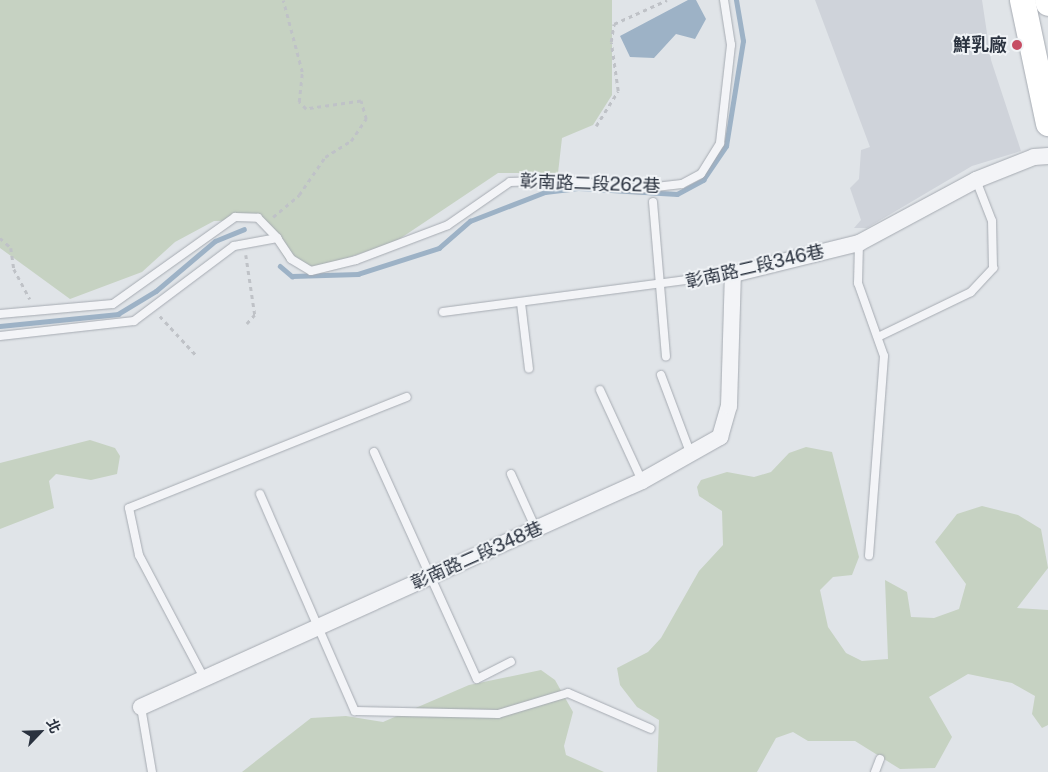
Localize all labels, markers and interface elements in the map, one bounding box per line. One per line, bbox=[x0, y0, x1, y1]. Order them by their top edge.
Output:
place label: 鮮乳廠 bbox=[953, 34, 1007, 56]
marker: 鮮乳廠 bbox=[1011, 39, 1023, 51]
street label: 彰南路二段262巷 bbox=[519, 171, 661, 197]
street label: 彰南路二段346巷 bbox=[683, 241, 827, 293]
street label: 彰南路二段348巷 bbox=[408, 517, 546, 595]
north arrow bbox=[15, 707, 65, 757]
text: 北 bbox=[44, 716, 64, 736]

